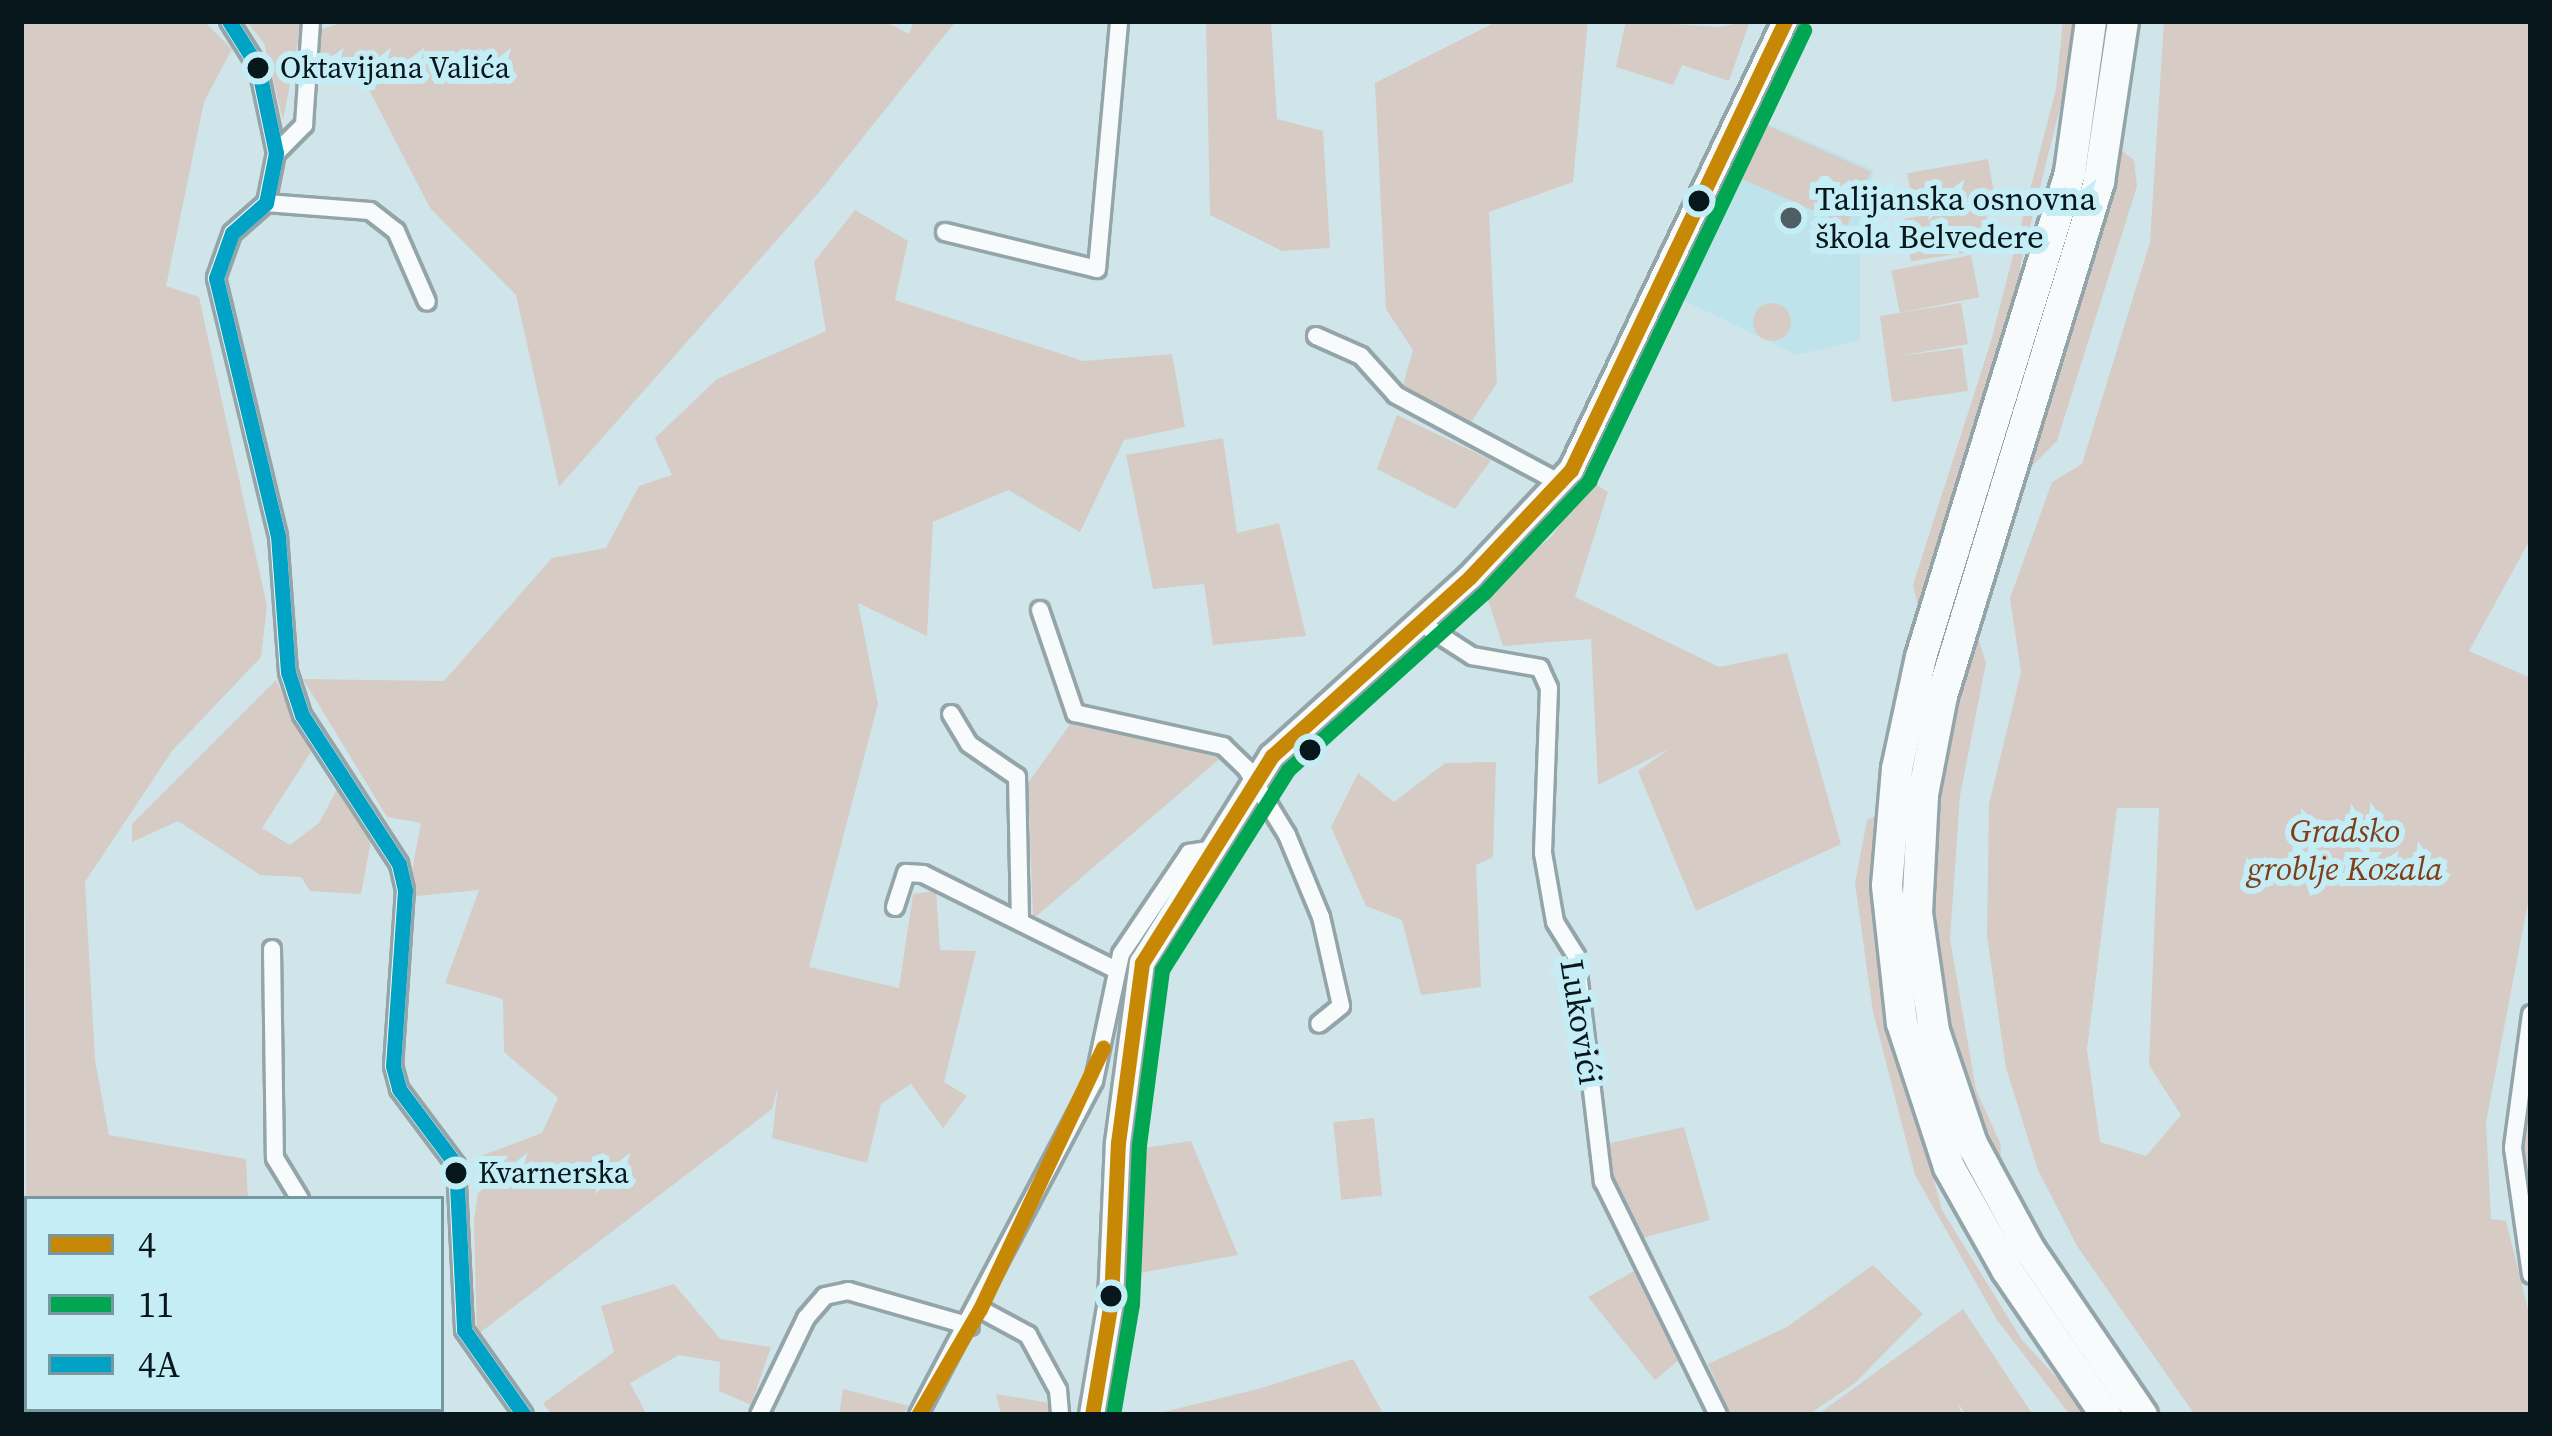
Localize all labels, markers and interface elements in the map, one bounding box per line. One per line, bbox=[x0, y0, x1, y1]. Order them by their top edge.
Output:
place label: Oktavijana Valića bbox=[280, 50, 511, 86]
marker: Oktavijana Valića bbox=[247, 57, 269, 79]
place label: Talijanska osnovna škola Belvedere bbox=[1815, 179, 2096, 257]
unlabelled marker bbox=[1688, 190, 1710, 212]
marker: Talijanska osnovna škola Belvedere bbox=[1778, 205, 1804, 231]
unlabelled marker bbox=[1299, 739, 1321, 761]
park label: Gradsko groblje Kozala bbox=[2247, 811, 2443, 889]
street label: Lukovići bbox=[1552, 957, 1610, 1087]
place label: Kvarnerska bbox=[478, 1155, 629, 1191]
marker: Kvarnerska bbox=[445, 1162, 467, 1184]
legend bbox=[24, 1196, 444, 1412]
text: 4 bbox=[138, 1220, 156, 1269]
text: 11 bbox=[138, 1280, 174, 1329]
unlabelled marker bbox=[1100, 1285, 1122, 1307]
text: 4A bbox=[138, 1340, 180, 1389]

